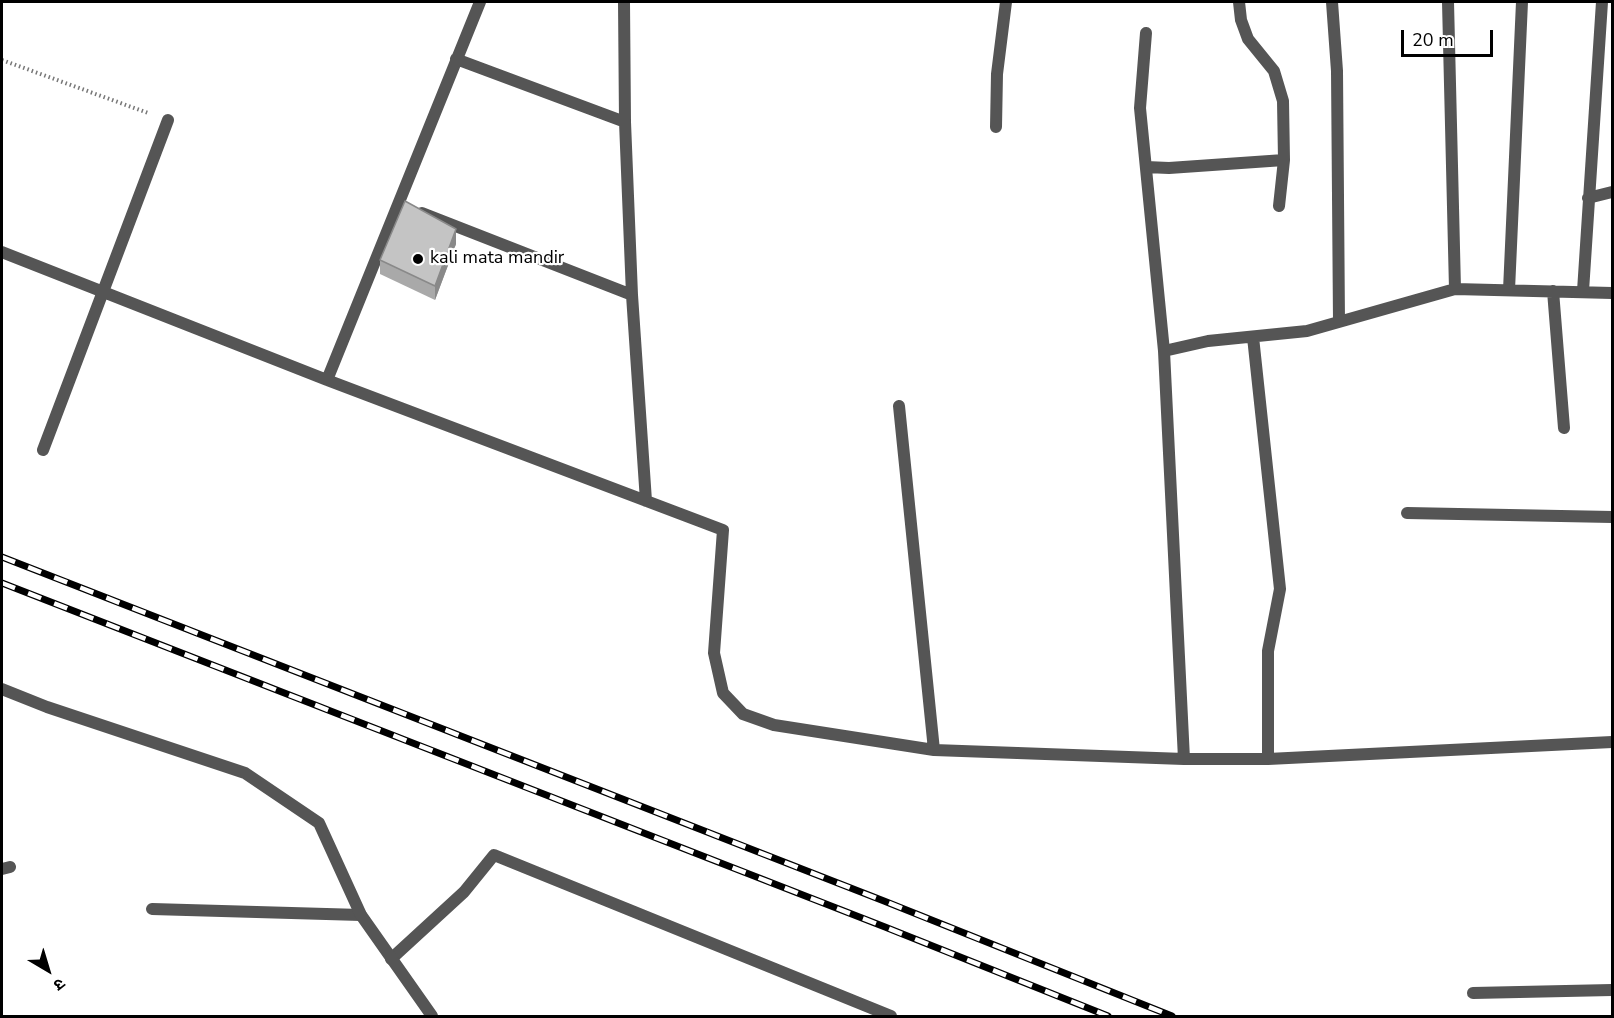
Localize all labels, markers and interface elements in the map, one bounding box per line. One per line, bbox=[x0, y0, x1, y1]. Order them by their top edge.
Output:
scale bar bbox=[1404, 18, 1496, 56]
text: 20 m bbox=[1412, 28, 1454, 52]
place label: kali mata mandir bbox=[430, 248, 564, 270]
marker: kali mata mandir bbox=[411, 252, 425, 266]
north arrow bbox=[18, 940, 78, 1000]
text: उ bbox=[49, 973, 70, 996]

